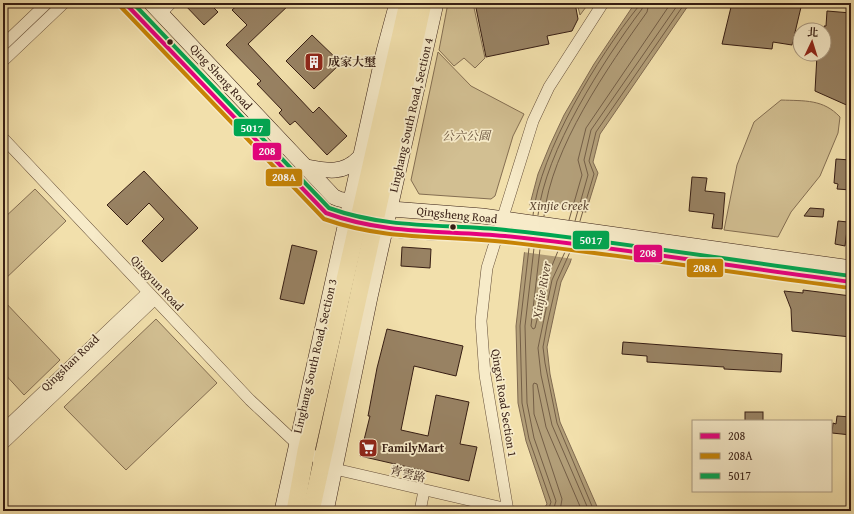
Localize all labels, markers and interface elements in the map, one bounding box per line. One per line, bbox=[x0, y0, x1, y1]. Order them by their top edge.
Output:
north arrow bbox=[792, 22, 832, 62]
text: 北 bbox=[807, 24, 819, 40]
street label: Linghang South Road, Section 4 bbox=[384, 36, 437, 194]
unlabelled marker bbox=[165, 37, 175, 47]
street label: Qing Sheng Road bbox=[186, 40, 257, 114]
building icon: 成家大璽 bbox=[303, 51, 325, 73]
place label: 成家大璽 bbox=[328, 53, 376, 70]
line badge: 5017 bbox=[233, 118, 271, 137]
text: 5017 bbox=[241, 120, 264, 136]
park label: 公六公園 bbox=[442, 127, 492, 144]
line badge: 208 bbox=[252, 142, 282, 161]
text: 208 bbox=[258, 143, 276, 159]
line badge: 208A bbox=[265, 168, 303, 187]
text: 208A bbox=[272, 169, 296, 185]
water label: Xinjie Creek bbox=[528, 196, 589, 215]
street label: Qingsheng Road bbox=[416, 202, 499, 227]
unlabelled marker bbox=[448, 222, 458, 232]
line badge: 5017 bbox=[572, 230, 610, 250]
text: 5017 bbox=[580, 232, 603, 248]
line badge: 208 bbox=[633, 244, 663, 263]
text: 208 bbox=[639, 245, 657, 261]
street label: Qingyun Road bbox=[127, 251, 188, 315]
line badge: 208A bbox=[686, 258, 724, 278]
water label: Xinjie River bbox=[527, 259, 556, 321]
text: 208A bbox=[693, 260, 717, 276]
street label: Linghang South Road, Section 3 bbox=[288, 277, 341, 435]
street label: Qingshan Road bbox=[37, 330, 103, 395]
street label: Qingxi Road Section 1 bbox=[488, 348, 521, 458]
legend bbox=[692, 420, 832, 492]
text: 208 bbox=[728, 427, 746, 444]
supermarket icon: FamilyMart bbox=[357, 437, 379, 459]
place label: FamilyMart bbox=[382, 439, 445, 456]
text: 208A bbox=[728, 447, 753, 464]
street label: 青雲路 bbox=[389, 461, 428, 486]
text: 5017 bbox=[728, 467, 751, 484]

